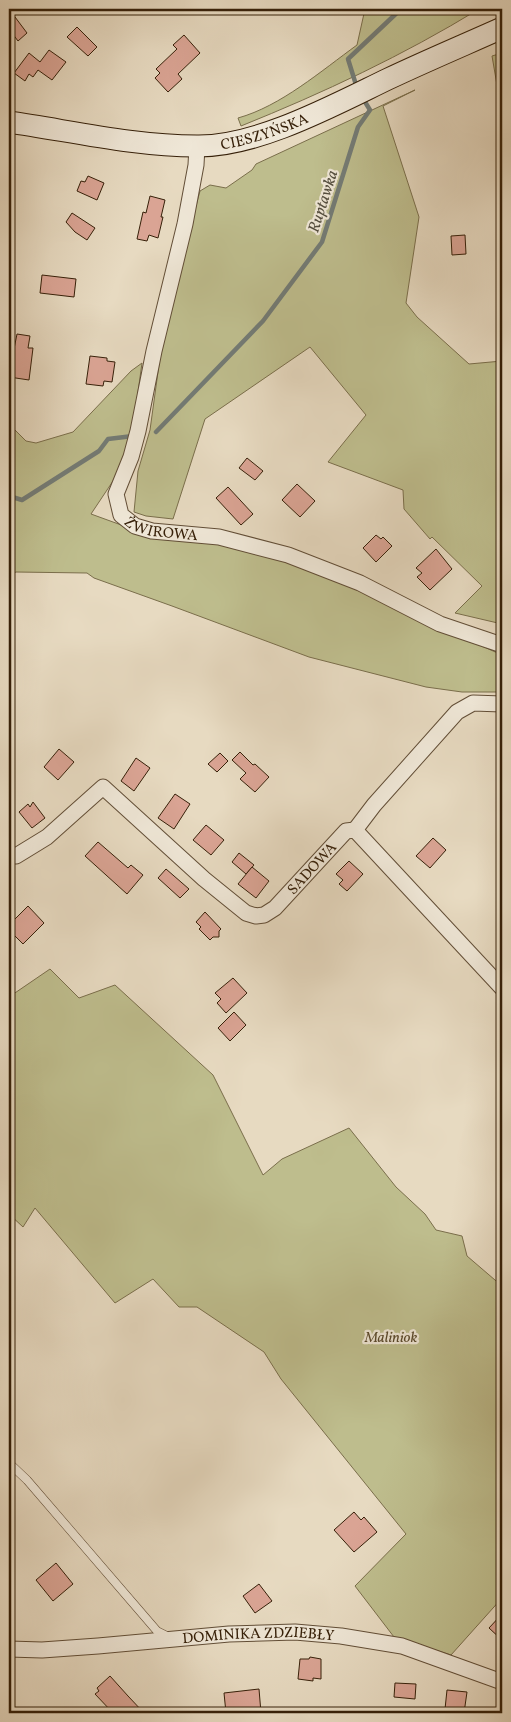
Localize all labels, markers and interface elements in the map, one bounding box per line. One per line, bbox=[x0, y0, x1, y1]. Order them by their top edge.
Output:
street label: CIESZYŃSKA bbox=[219, 109, 312, 156]
water label: Ruptawka bbox=[304, 167, 344, 236]
street label: ŻWIROWA bbox=[119, 512, 199, 547]
street label: SADOWA bbox=[283, 838, 343, 900]
park label: Maliniok bbox=[364, 1328, 417, 1349]
street label: DOMINIKA ZDZIEBŁY bbox=[182, 1623, 336, 1650]

